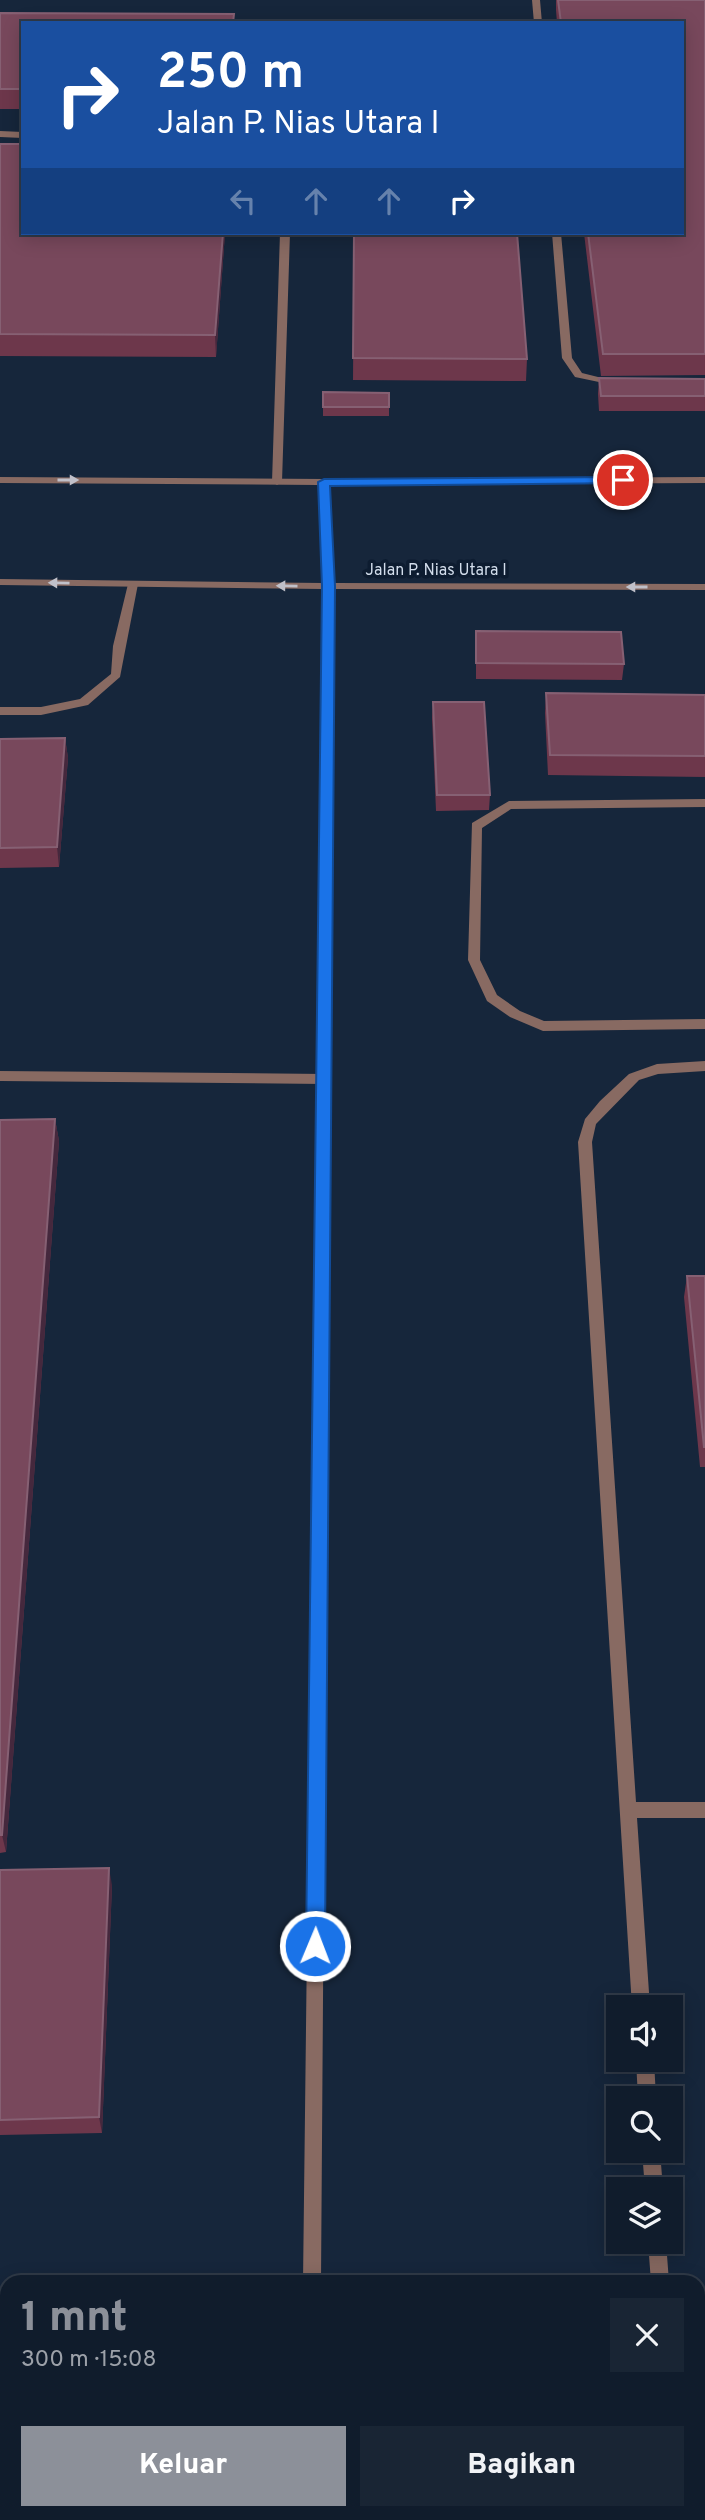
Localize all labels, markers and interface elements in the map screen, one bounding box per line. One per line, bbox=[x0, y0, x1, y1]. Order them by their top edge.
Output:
text: 250 m bbox=[157, 44, 304, 106]
icon: right bbox=[42, 49, 133, 140]
text: Jalan P. Nias Utara I bbox=[157, 105, 440, 145]
icon: left bbox=[224, 182, 262, 220]
icon: ahead bbox=[297, 182, 335, 220]
icon: ahead bbox=[370, 182, 408, 220]
icon: right bbox=[443, 182, 481, 220]
pin bbox=[593, 450, 653, 510]
icon: arrive bbox=[604, 461, 642, 499]
one-way arrow bbox=[57, 474, 79, 486]
street label: Jalan P. Nias Utara I bbox=[365, 561, 507, 581]
one-way arrow bbox=[48, 577, 70, 589]
one-way arrow bbox=[276, 580, 298, 592]
one-way arrow bbox=[626, 581, 648, 593]
position arrow bbox=[278, 1909, 352, 1983]
map controls bbox=[606, 1995, 683, 2254]
button: sound bbox=[606, 1995, 683, 2072]
button: search bbox=[606, 2086, 683, 2163]
button: layers bbox=[606, 2177, 683, 2254]
text: 1 mnt bbox=[21, 2293, 128, 2346]
button: close bbox=[610, 2298, 684, 2372]
text: 300 m · 15:08 bbox=[21, 2346, 157, 2375]
button: Keluar bbox=[21, 2426, 346, 2506]
button: Bagikan bbox=[360, 2426, 684, 2506]

